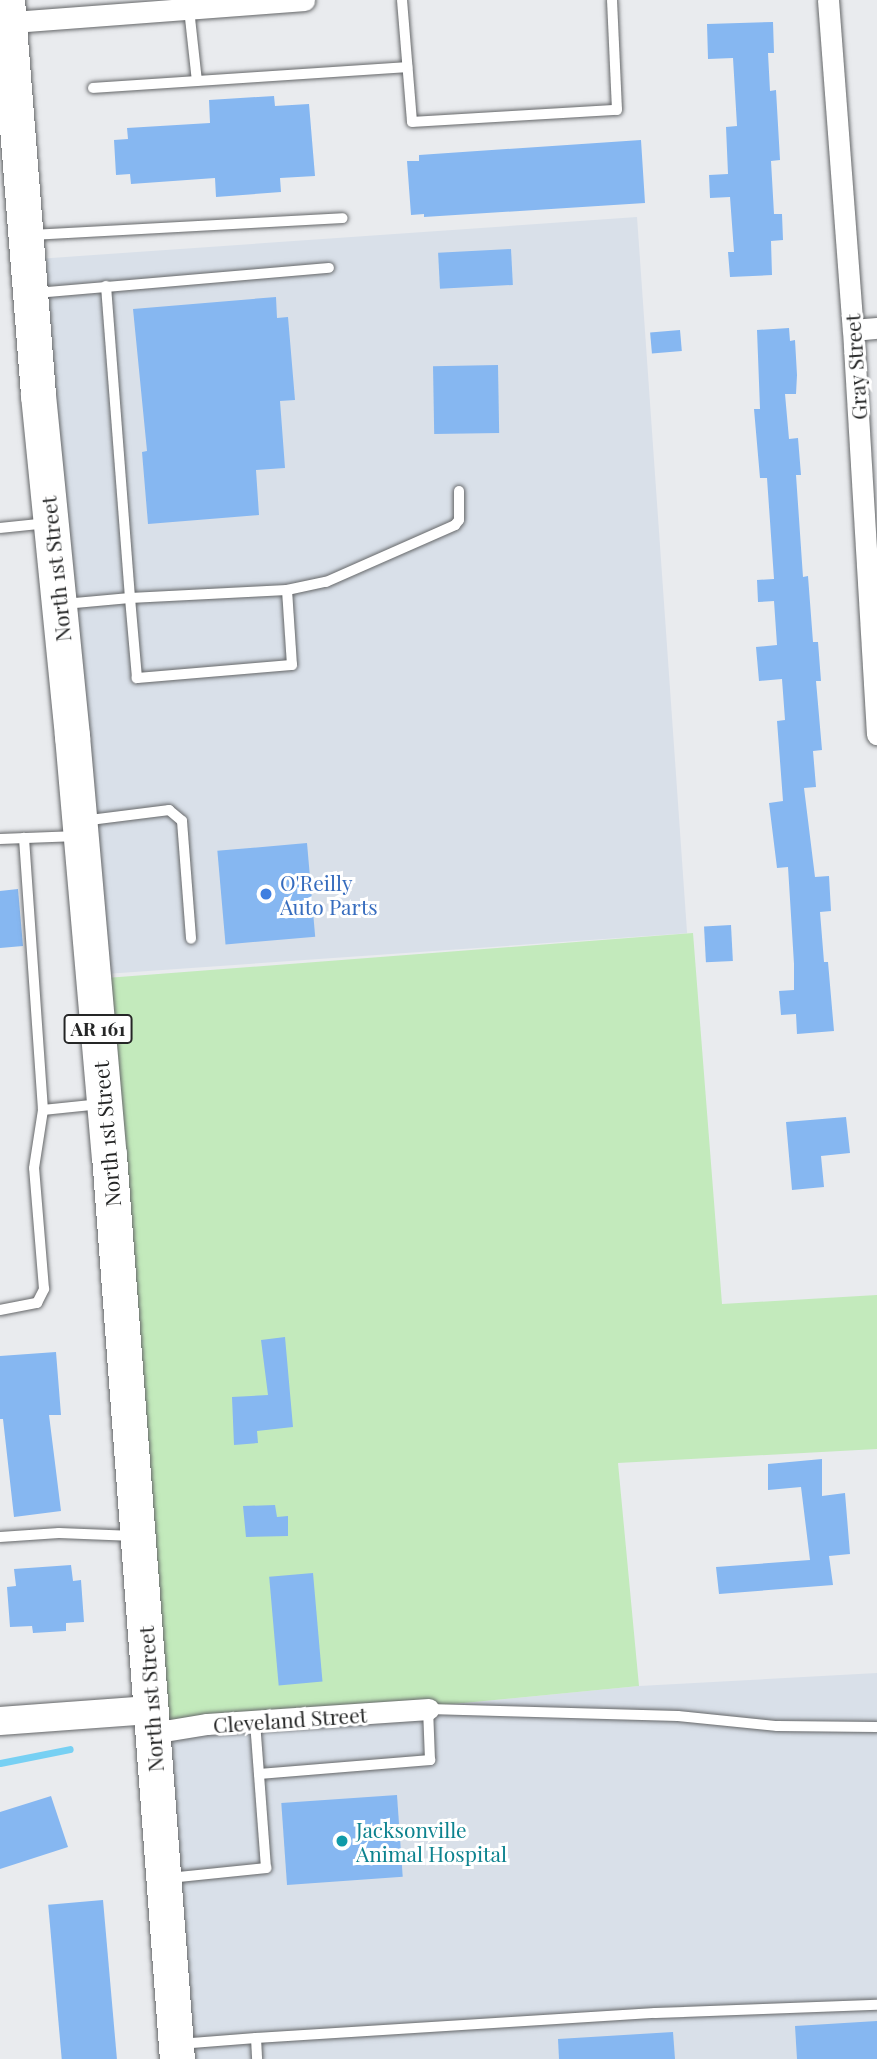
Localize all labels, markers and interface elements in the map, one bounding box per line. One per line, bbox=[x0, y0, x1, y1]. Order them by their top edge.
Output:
street label: Gray Street bbox=[839, 313, 871, 421]
street label: North 1st Street bbox=[35, 495, 75, 643]
place label: O'Reilly Auto Parts bbox=[280, 869, 378, 919]
marker: O'Reilly Auto Parts bbox=[258, 886, 274, 902]
road number: AR 161 bbox=[63, 1014, 133, 1044]
street label: North 1st Street bbox=[87, 1060, 125, 1208]
street label: North 1st Street bbox=[132, 1625, 168, 1773]
street label: Cleveland Street bbox=[212, 1701, 368, 1737]
place label: Jacksonville Animal Hospital bbox=[356, 1816, 507, 1866]
marker: Jacksonville Animal Hospital bbox=[334, 1833, 350, 1849]

